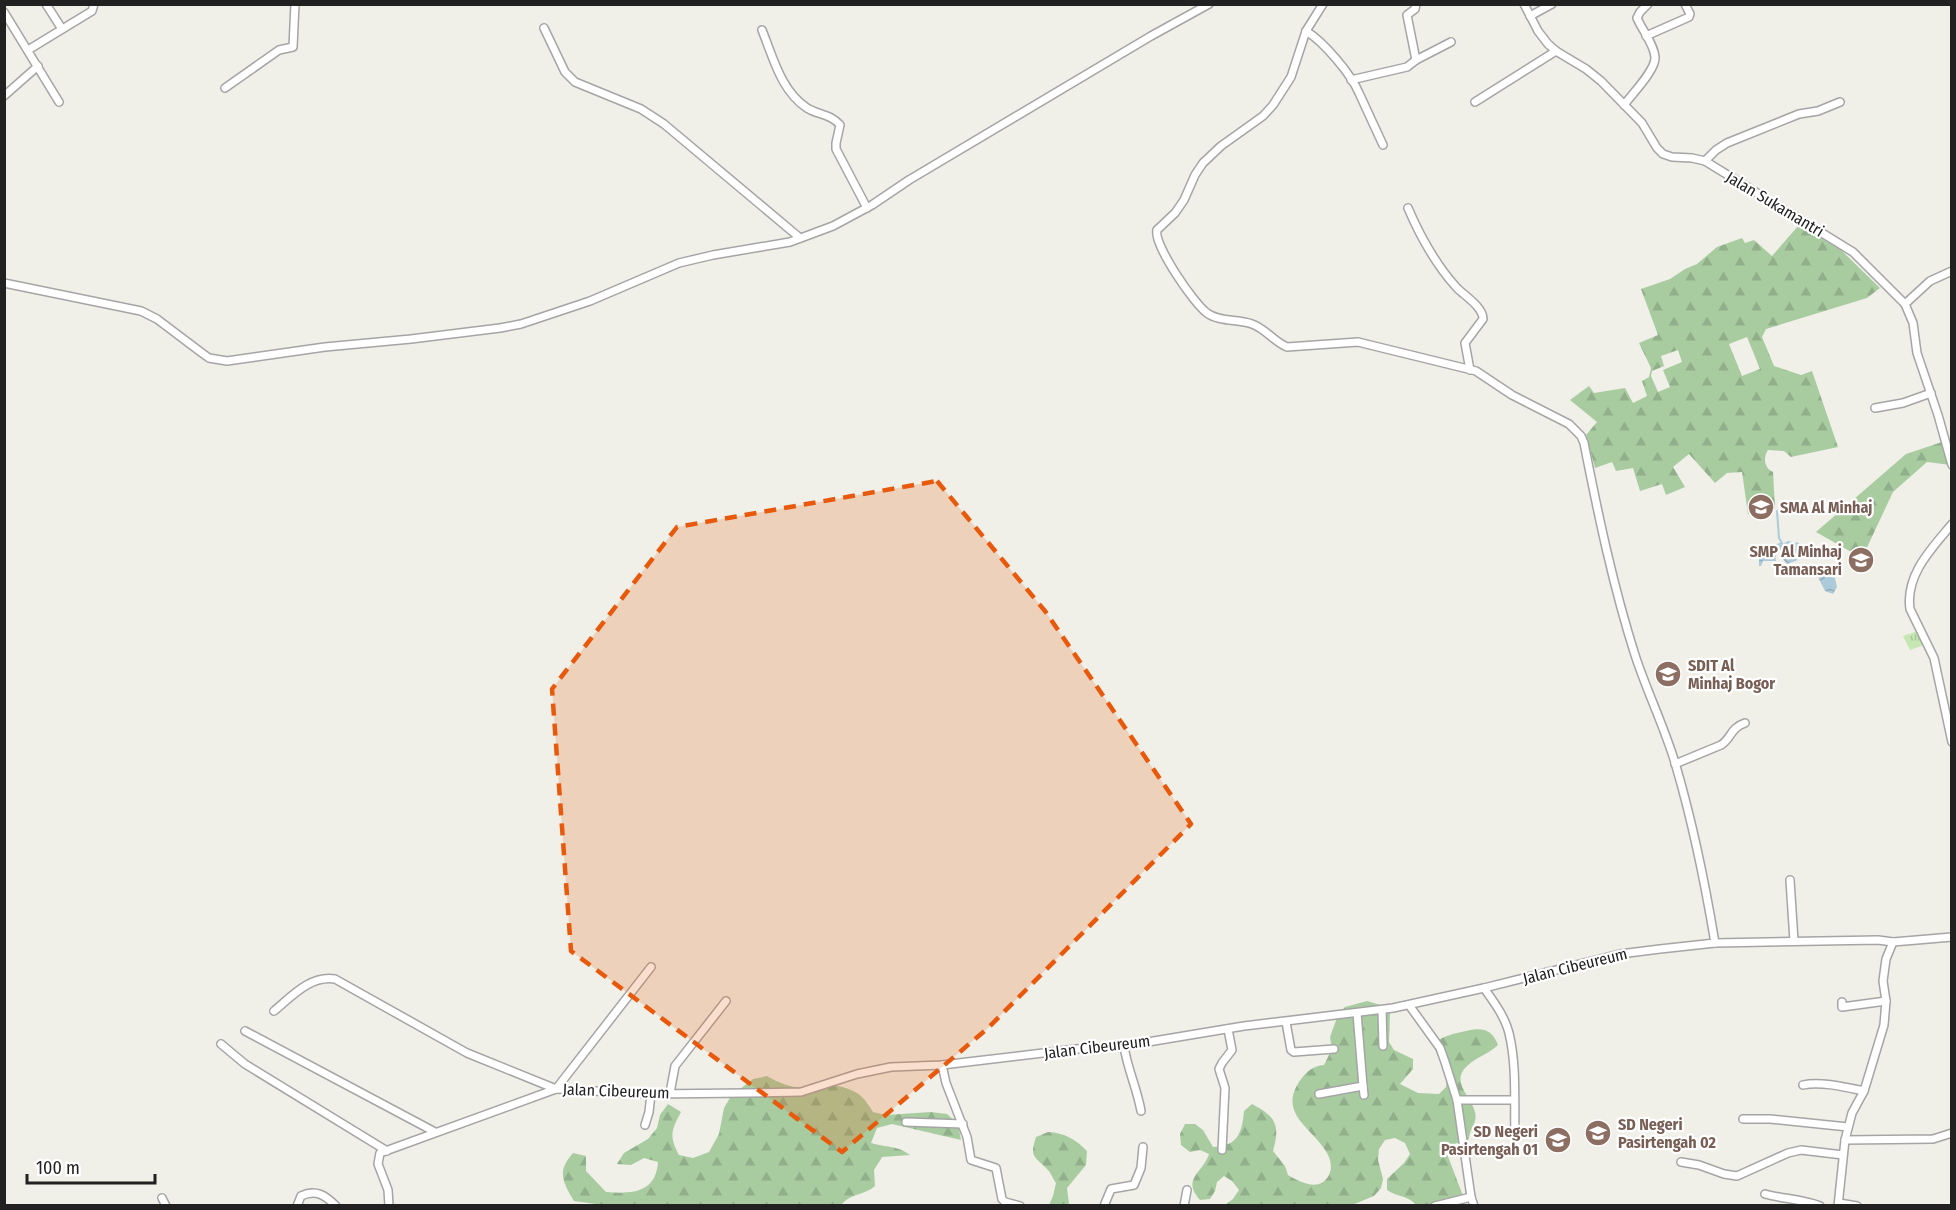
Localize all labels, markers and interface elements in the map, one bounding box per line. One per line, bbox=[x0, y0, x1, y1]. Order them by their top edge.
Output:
street label: Jalan Sukamantri bbox=[1723, 167, 1827, 241]
school or university icon: SMA Al Minhaj bbox=[1746, 492, 1776, 522]
place label: SMA Al Minhaj bbox=[1780, 498, 1872, 517]
place label: SMP Al Minhaj Tamansari bbox=[1750, 542, 1842, 579]
school or university icon: SMP Al Minhaj Tamansari bbox=[1846, 545, 1876, 575]
place label: SDIT Al Minhaj Bogor bbox=[1688, 656, 1775, 693]
school or university icon: SDIT Al Minhaj Bogor bbox=[1653, 659, 1683, 689]
street label: Jalan Cibeureum bbox=[1521, 944, 1629, 988]
street label: Jalan Cibeureum bbox=[1043, 1031, 1151, 1063]
street label: Jalan Cibeureum bbox=[562, 1080, 670, 1102]
place label: SD Negeri Pasirtengah 02 bbox=[1618, 1115, 1717, 1152]
school or university icon: SD Negeri Pasirtengah 02 bbox=[1583, 1118, 1613, 1148]
place label: SD Negeri Pasirtengah 01 bbox=[1441, 1122, 1538, 1159]
school or university icon: SD Negeri Pasirtengah 01 bbox=[1543, 1125, 1573, 1155]
scale bar bbox=[27, 1147, 154, 1185]
text: 100 m bbox=[36, 1157, 80, 1179]

